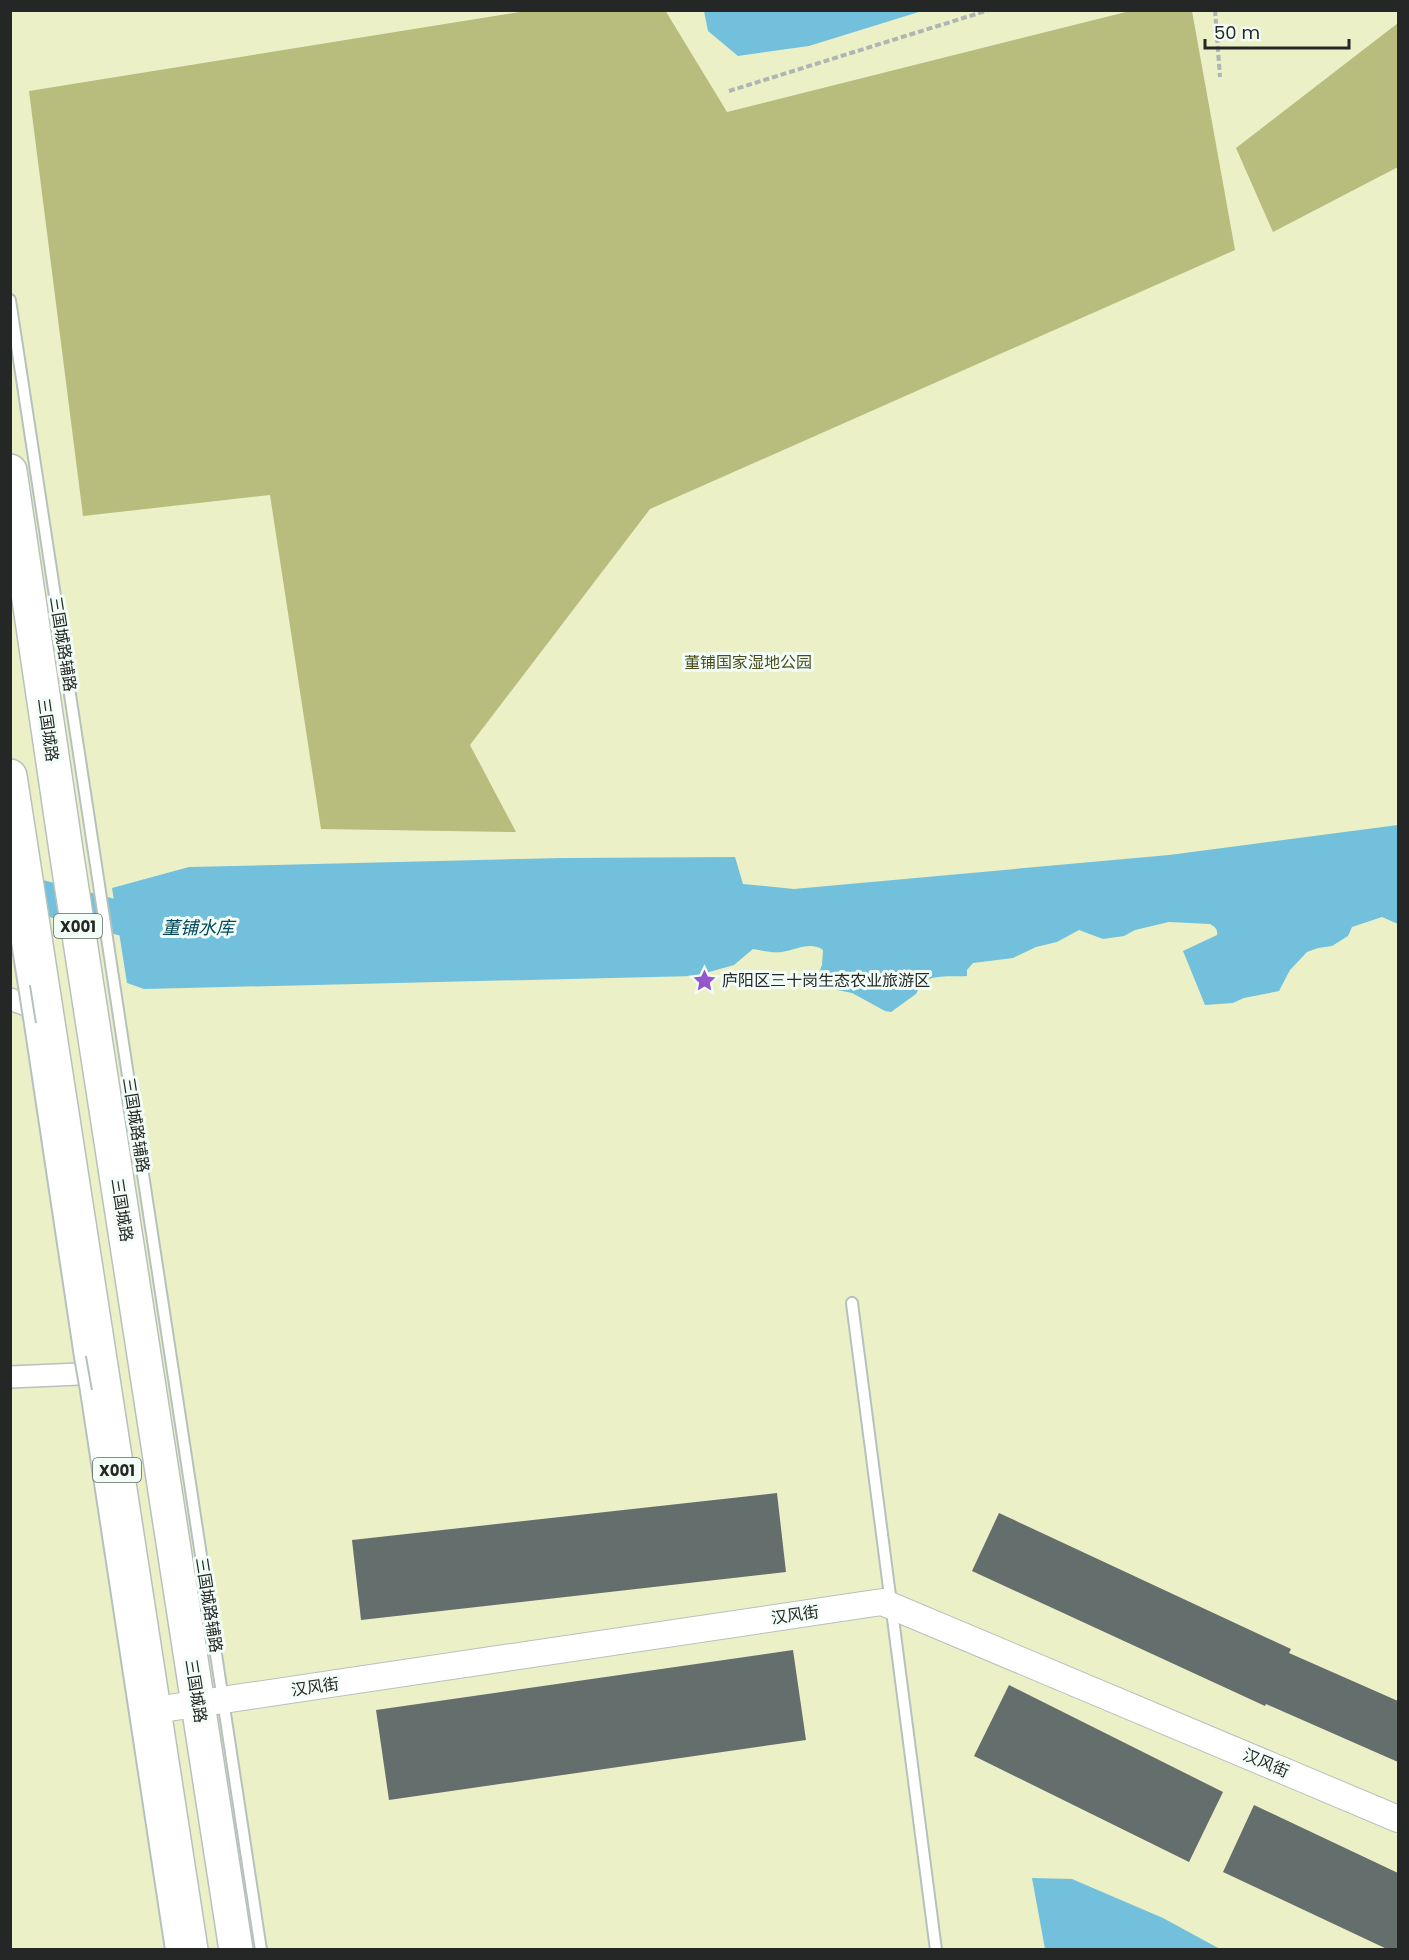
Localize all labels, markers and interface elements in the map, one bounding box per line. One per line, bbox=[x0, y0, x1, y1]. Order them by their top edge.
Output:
scale bar bbox=[1205, 12, 1349, 50]
text: 50 m bbox=[1214, 20, 1260, 45]
street label: 三国城路辅路 bbox=[44, 595, 82, 693]
park label: 董铺国家湿地公园 bbox=[684, 651, 812, 674]
street label: 三国城路 bbox=[32, 697, 64, 763]
road number: X001 bbox=[54, 914, 102, 938]
water label: 董铺水库 bbox=[162, 915, 237, 940]
place icon: 庐阳区三十岗生态农业旅游区 bbox=[691, 967, 717, 993]
place label: 庐阳区三十岗生态农业旅游区 bbox=[722, 969, 930, 992]
street label: 三国城路辅路 bbox=[117, 1076, 155, 1174]
street label: 三国城路 bbox=[106, 1177, 138, 1243]
road number: X001 bbox=[93, 1458, 141, 1482]
street label: 三国城路辅路 bbox=[190, 1556, 228, 1654]
street label: 汉风街 bbox=[770, 1600, 820, 1630]
street label: 三国城路 bbox=[180, 1658, 212, 1724]
street label: 汉风街 bbox=[290, 1672, 340, 1702]
street label: 汉风街 bbox=[1239, 1743, 1293, 1783]

